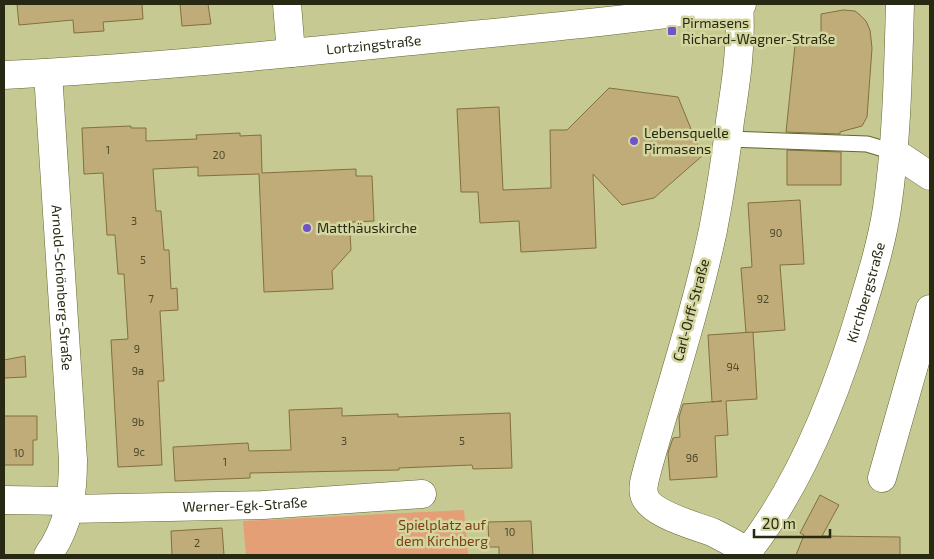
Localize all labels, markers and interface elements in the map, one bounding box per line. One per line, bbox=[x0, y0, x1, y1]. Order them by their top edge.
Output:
place label: Pirmasens Richard-Wagner-Straße bbox=[682, 14, 835, 47]
marker: Pirmasens Richard-Wagner-Straße bbox=[666, 25, 678, 37]
street label: Lortzingstraße bbox=[325, 31, 422, 58]
place label: Lebensquelle Pirmasens bbox=[644, 124, 729, 157]
marker: Lebensquelle Pirmasens bbox=[628, 135, 640, 147]
house number: 1 bbox=[106, 143, 110, 156]
house number: 20 bbox=[213, 148, 225, 161]
street label: Arnold-Schönberg-Straße bbox=[49, 204, 76, 371]
house number: 3 bbox=[131, 214, 137, 227]
place label: Matthäuskirche bbox=[317, 219, 417, 236]
marker: Matthäuskirche bbox=[301, 222, 313, 234]
house number: 90 bbox=[770, 226, 782, 239]
street label: Kirchbergstraße bbox=[843, 240, 888, 345]
house number: 5 bbox=[140, 253, 146, 266]
street label: Carl-Orff-Straße bbox=[669, 257, 712, 363]
house number: 7 bbox=[148, 292, 154, 305]
house number: 92 bbox=[757, 292, 769, 305]
house number: 9 bbox=[134, 342, 140, 355]
house number: 94 bbox=[726, 360, 740, 373]
house number: 9a bbox=[132, 364, 144, 377]
house number: 9b bbox=[132, 415, 144, 428]
house number: 3 bbox=[341, 434, 347, 447]
house number: 5 bbox=[459, 434, 465, 447]
house number: 9c bbox=[133, 445, 145, 458]
house number: 10 bbox=[13, 446, 25, 459]
house number: 96 bbox=[686, 451, 698, 464]
house number: 1 bbox=[223, 455, 227, 468]
street label: Werner-Egk-Straße bbox=[182, 493, 308, 515]
scale bar bbox=[754, 506, 830, 538]
text: 20 m bbox=[762, 514, 796, 532]
park label: Spielplatz auf dem Kirchberg bbox=[396, 516, 488, 549]
house number: 10 bbox=[504, 525, 516, 538]
house number: 2 bbox=[194, 536, 200, 549]

